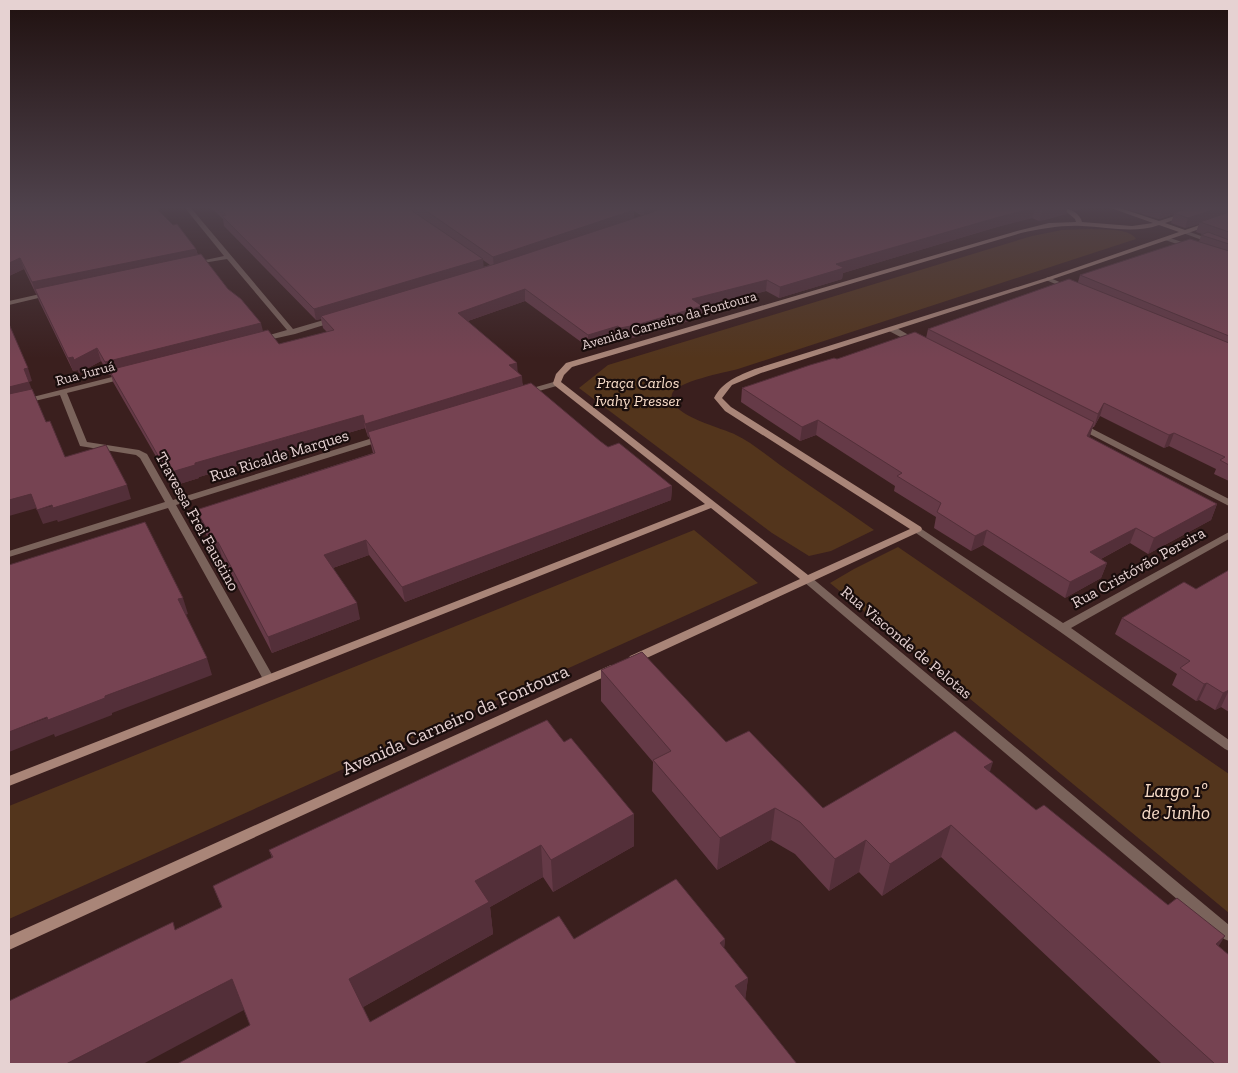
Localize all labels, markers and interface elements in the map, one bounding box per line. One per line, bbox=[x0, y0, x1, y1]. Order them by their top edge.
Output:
street label: Avenida Carneiro da Fontoura bbox=[580, 287, 759, 354]
street label: Rua Juruá bbox=[54, 357, 117, 390]
park label: Praça Carlos Ivahy Presser bbox=[595, 373, 682, 410]
street label: Rua Ricalde Marques bbox=[207, 425, 351, 486]
street label: Travessa Frei Faustino bbox=[151, 448, 244, 594]
street label: Rua Cristóvão Pereira bbox=[1068, 523, 1209, 612]
street label: Rua Visconde de Pelotas bbox=[837, 582, 976, 703]
street label: Avenida Carneiro da Fontoura bbox=[338, 659, 572, 780]
park label: Largo 1º de Junho bbox=[1142, 779, 1210, 824]

